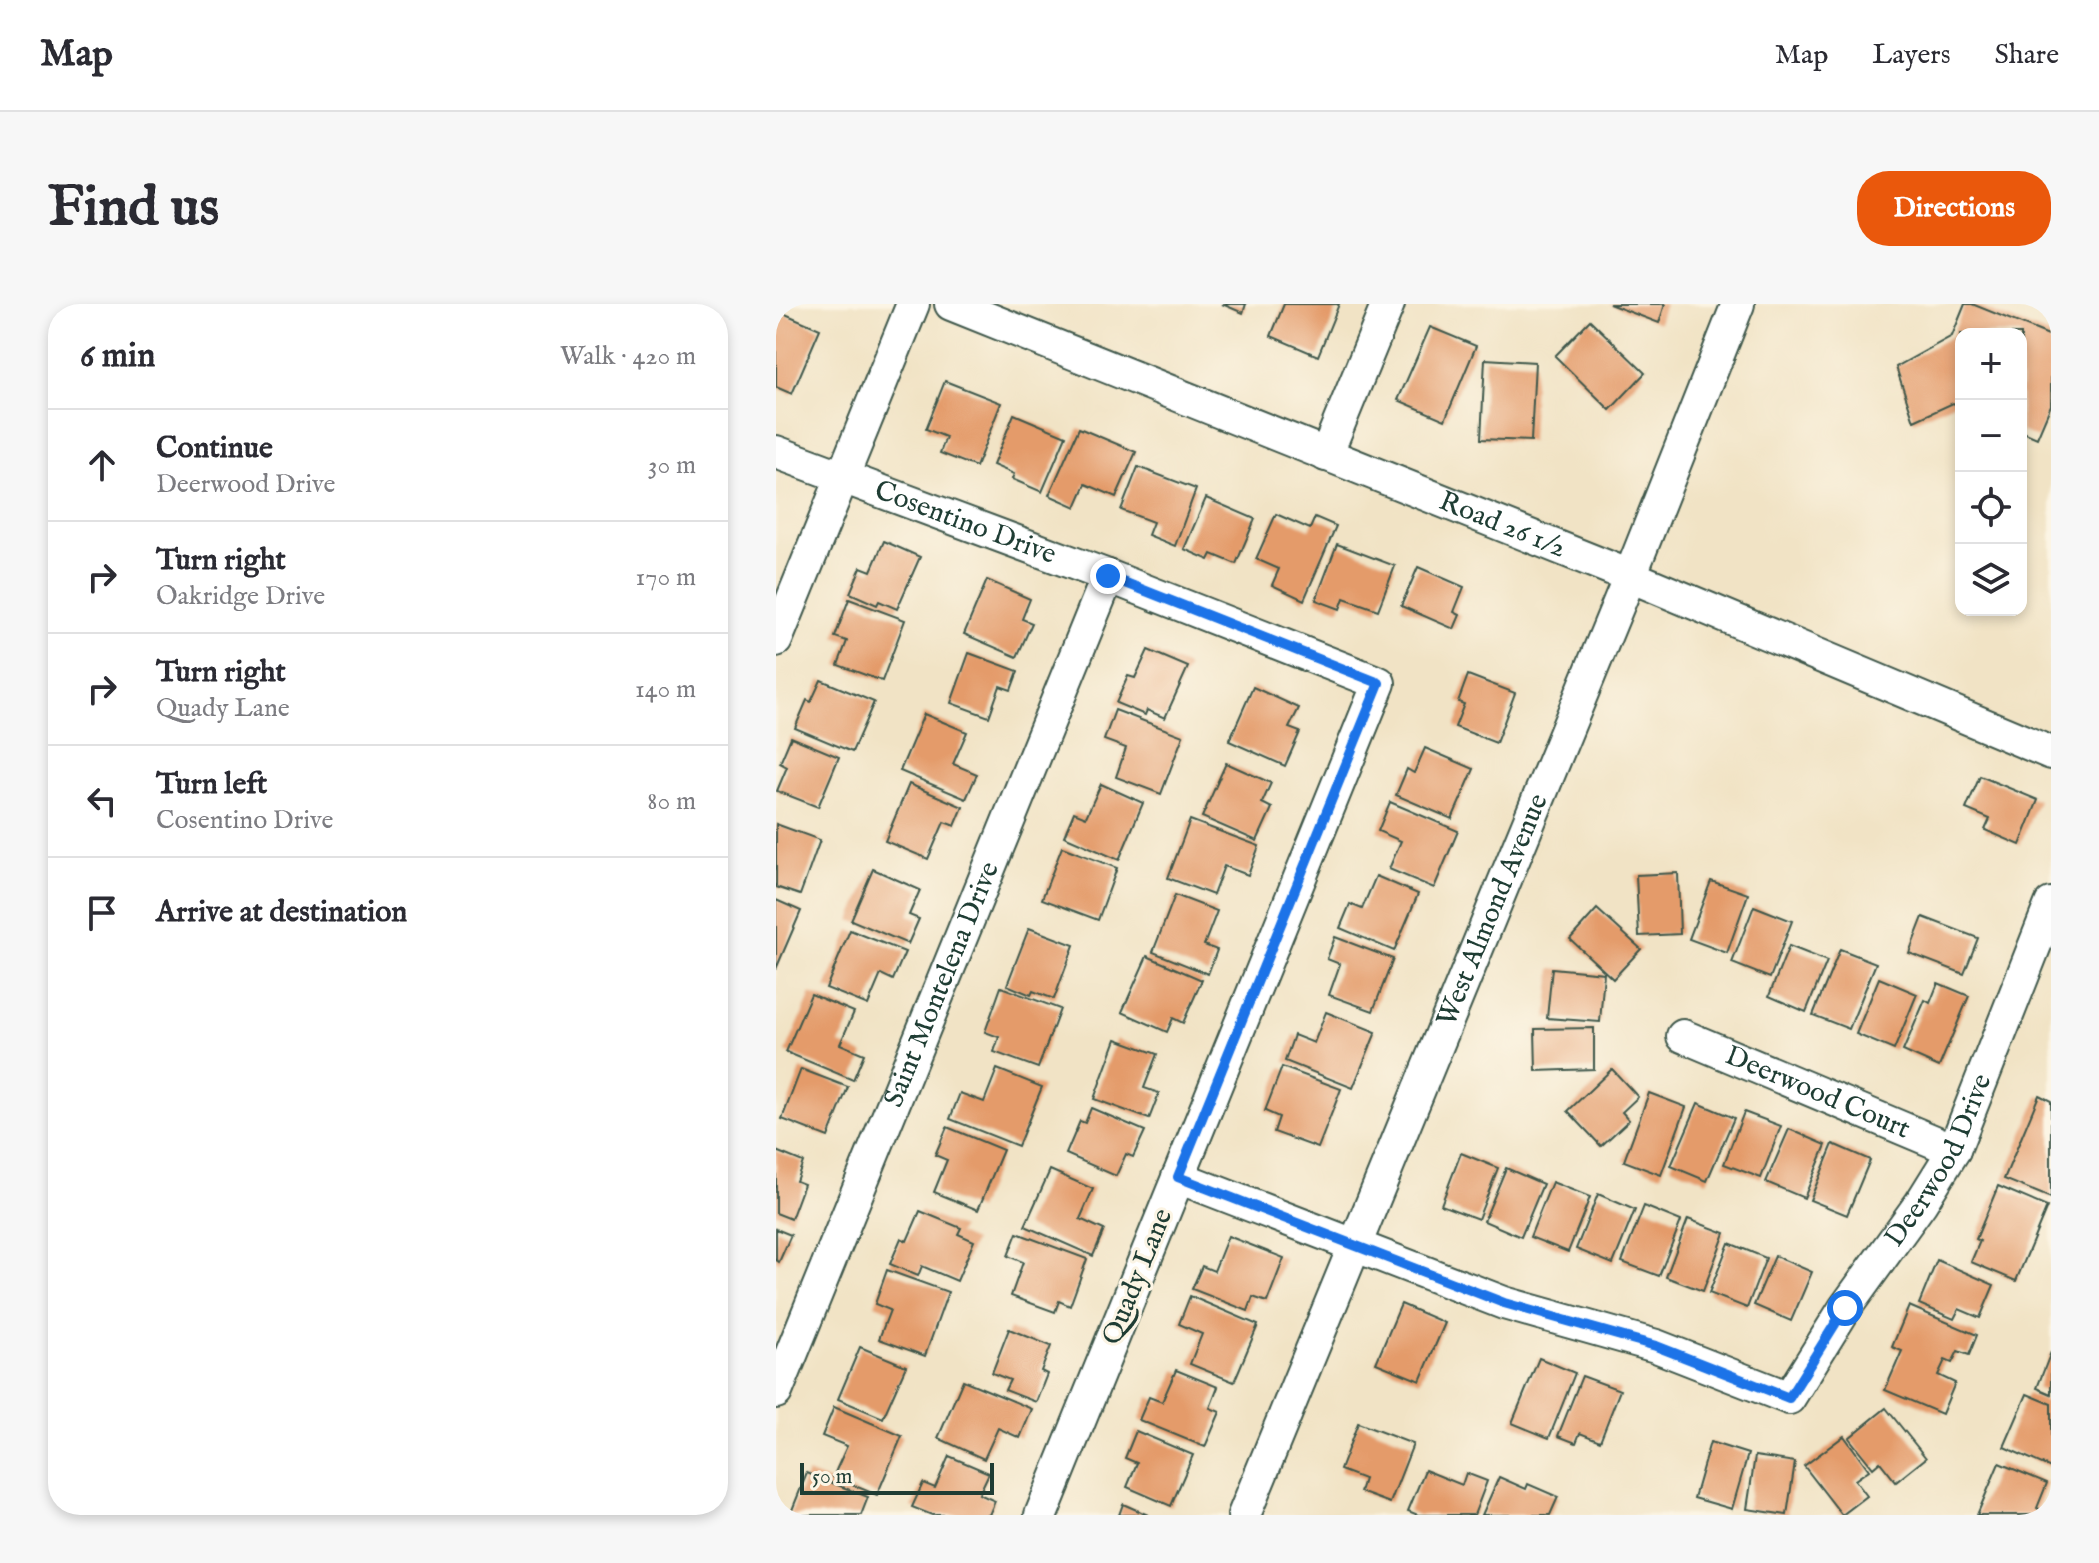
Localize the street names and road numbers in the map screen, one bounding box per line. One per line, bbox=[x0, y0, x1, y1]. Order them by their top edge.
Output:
street label: Cosentino Drive bbox=[870, 473, 1061, 573]
street label: Road 26 1/2 bbox=[1434, 484, 1571, 566]
street label: West Almond Avenue bbox=[1429, 788, 1556, 1032]
street label: Saint Montelena Drive bbox=[876, 857, 1007, 1112]
street label: Deerwood Court bbox=[1720, 1038, 1916, 1147]
street label: Deerwood Drive bbox=[1877, 1069, 2000, 1254]
street label: Quady Lane bbox=[1095, 1204, 1181, 1350]

